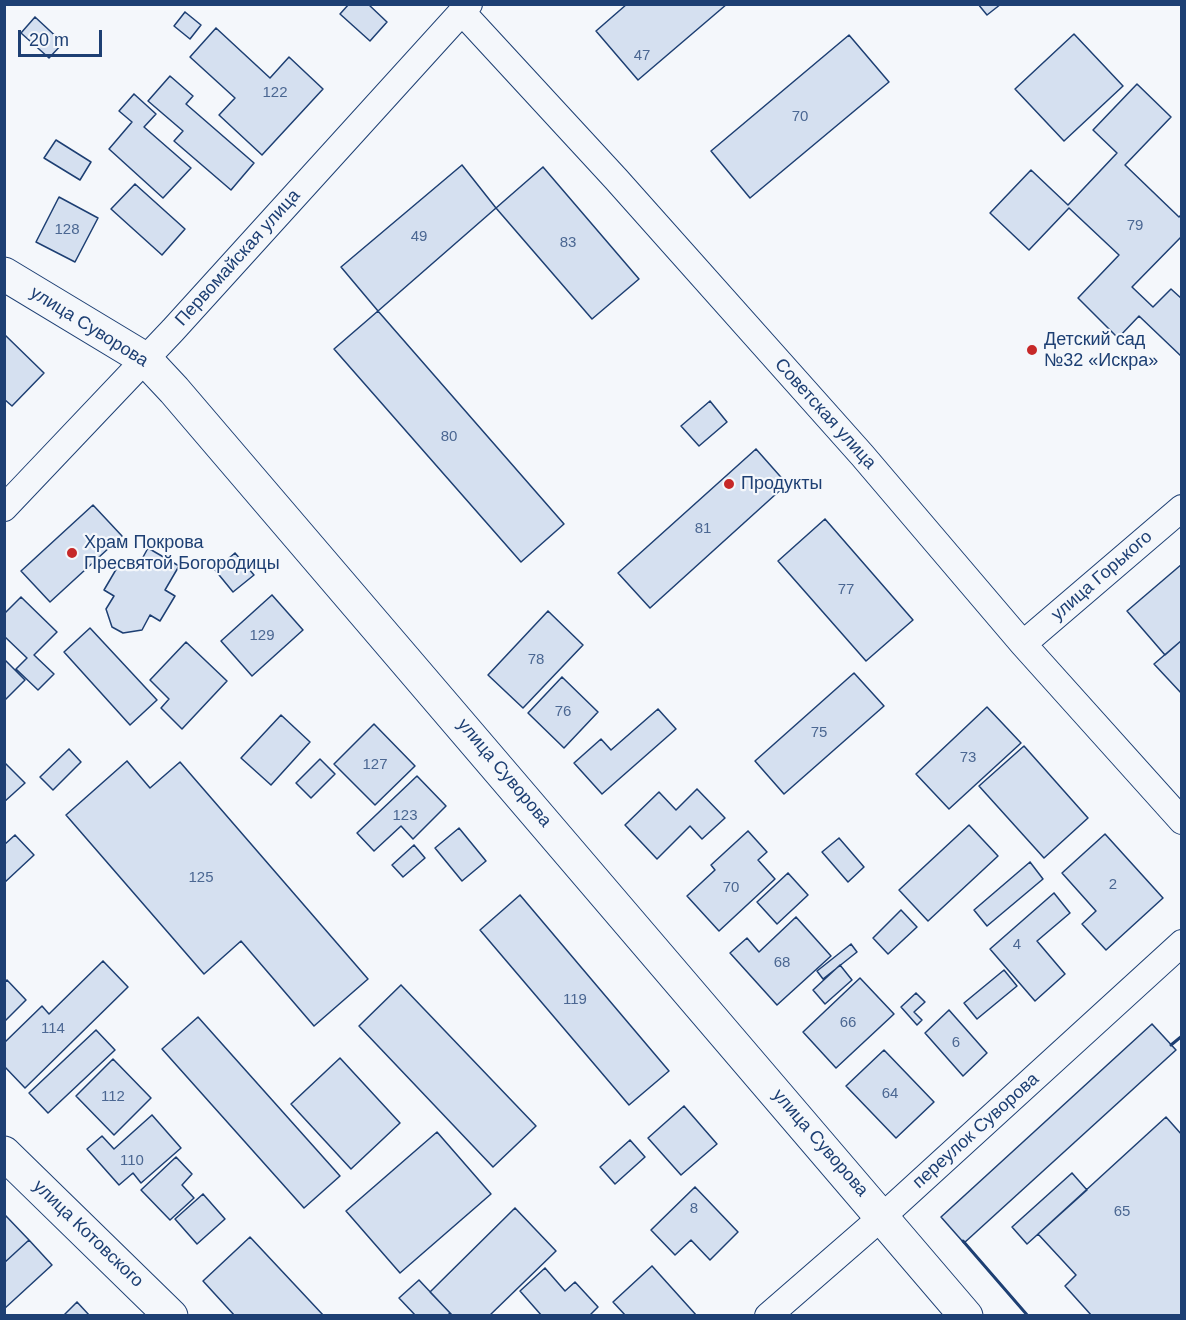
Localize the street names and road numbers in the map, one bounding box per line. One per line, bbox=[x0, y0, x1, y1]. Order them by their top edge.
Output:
street label: Первомайская улица bbox=[171, 185, 305, 331]
street label: улица Суворова bbox=[26, 282, 152, 372]
street label: Советская улица bbox=[770, 354, 880, 474]
street label: улица Горького bbox=[1047, 526, 1157, 626]
street label: улица Суворова bbox=[452, 714, 556, 832]
street label: переулок Суворова bbox=[908, 1069, 1044, 1193]
street label: улица Суворова bbox=[767, 1085, 873, 1201]
street label: улица Котовского bbox=[28, 1176, 148, 1292]

